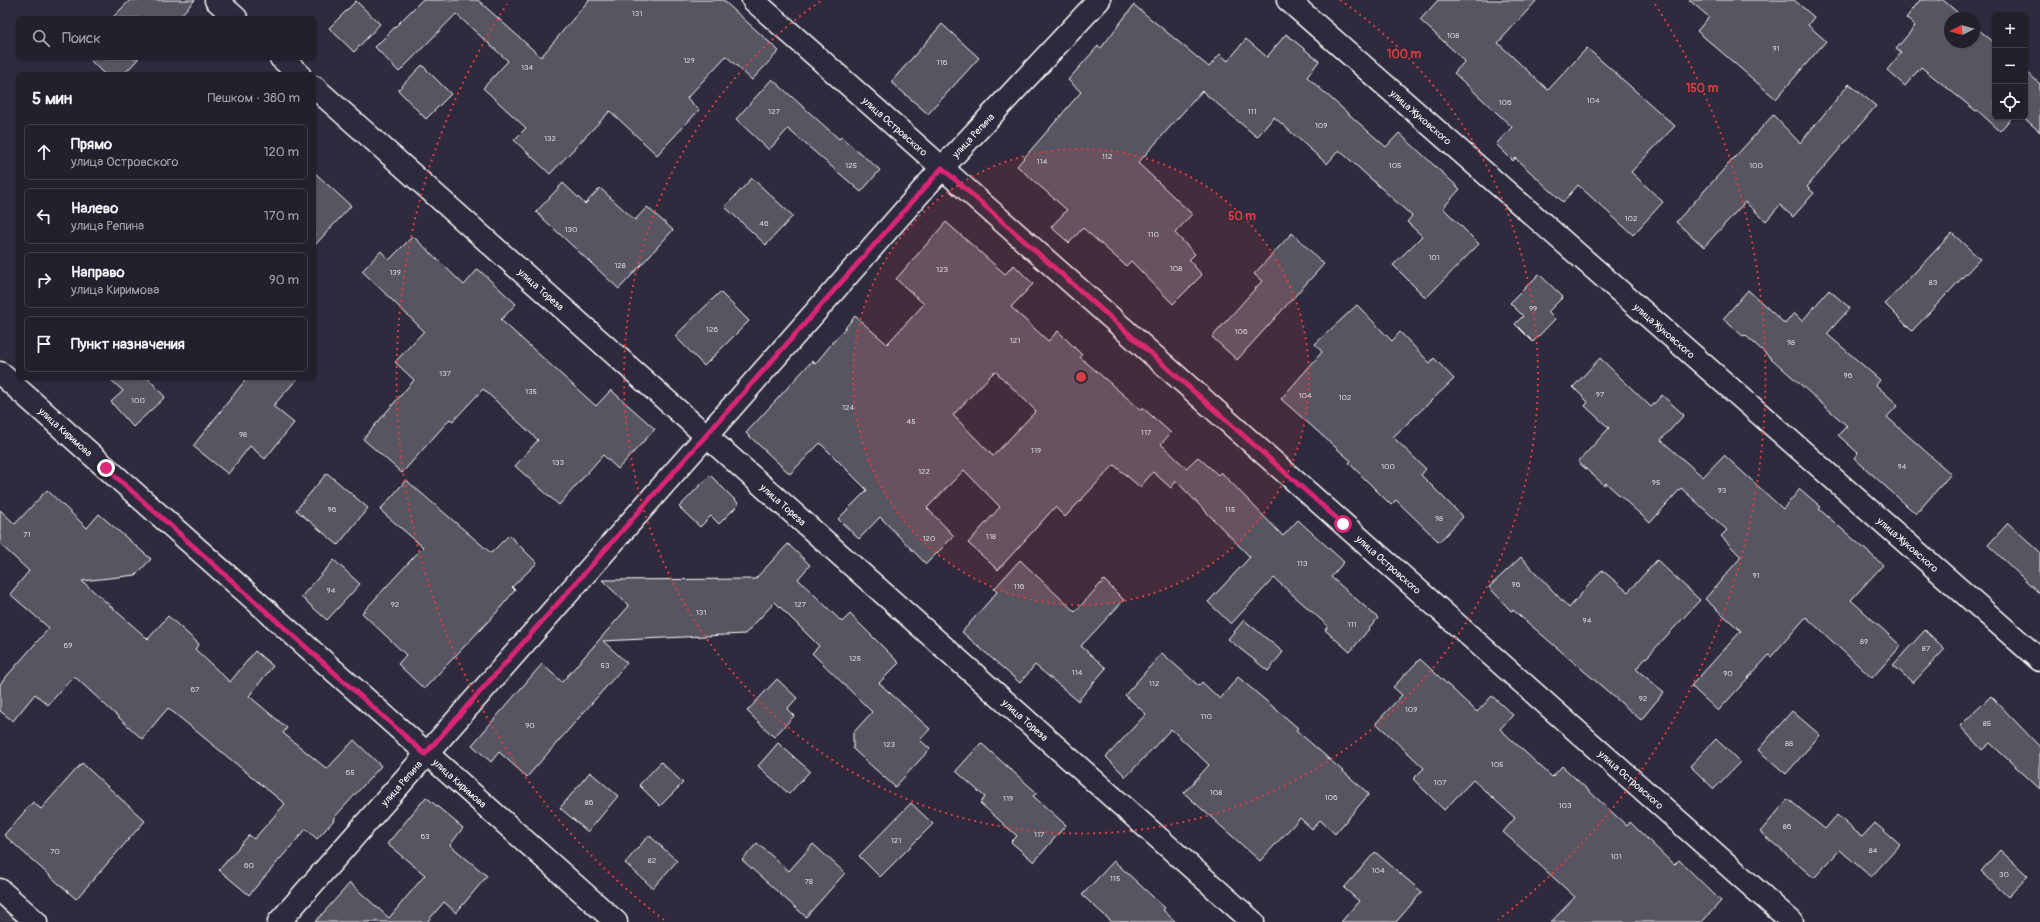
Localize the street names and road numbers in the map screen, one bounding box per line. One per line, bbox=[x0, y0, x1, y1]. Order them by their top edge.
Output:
street label: улица Жуковского bbox=[1387, 87, 1454, 148]
street label: улица Островского bbox=[859, 94, 930, 159]
street label: улица Репина bbox=[949, 111, 997, 161]
street label: улица Тореза bbox=[514, 266, 566, 313]
street label: улица Жуковского bbox=[1630, 301, 1697, 362]
street label: улица Киримова bbox=[35, 405, 95, 460]
street label: улица Тореза bbox=[757, 481, 808, 529]
street label: улица Жуковского bbox=[1874, 514, 1941, 575]
street label: улица Островского bbox=[1352, 532, 1424, 597]
street label: улица Тореза bbox=[999, 696, 1050, 744]
street label: улица Островского bbox=[1595, 747, 1666, 812]
street label: улица Киримова bbox=[429, 756, 489, 811]
street label: улица Репина bbox=[378, 758, 425, 810]

